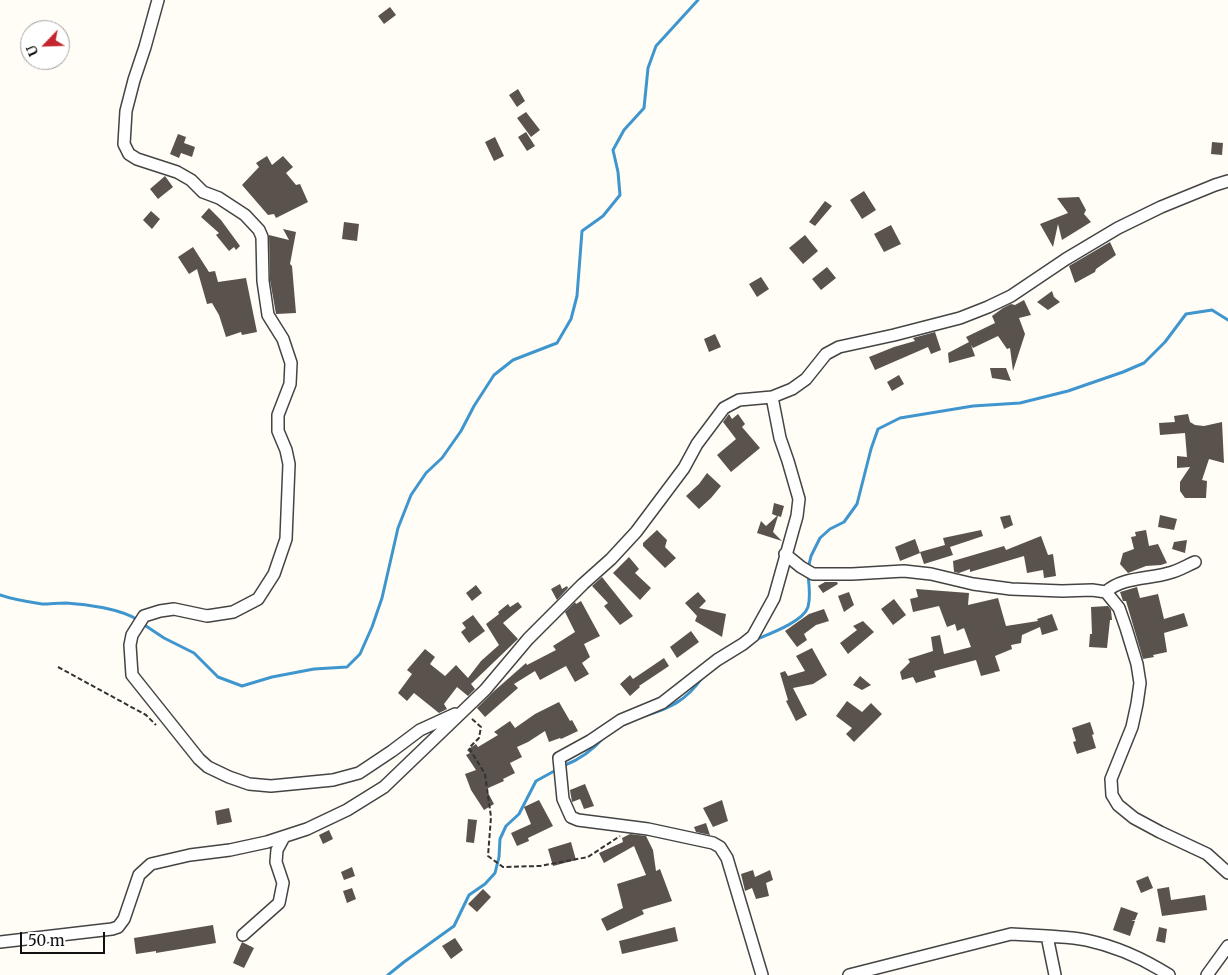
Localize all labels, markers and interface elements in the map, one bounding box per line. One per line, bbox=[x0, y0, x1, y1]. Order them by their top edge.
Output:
north arrow bbox=[20, 20, 70, 70]
text: U bbox=[22, 42, 43, 59]
scale bar bbox=[22, 922, 108, 954]
text: 50 m bbox=[28, 931, 65, 950]

